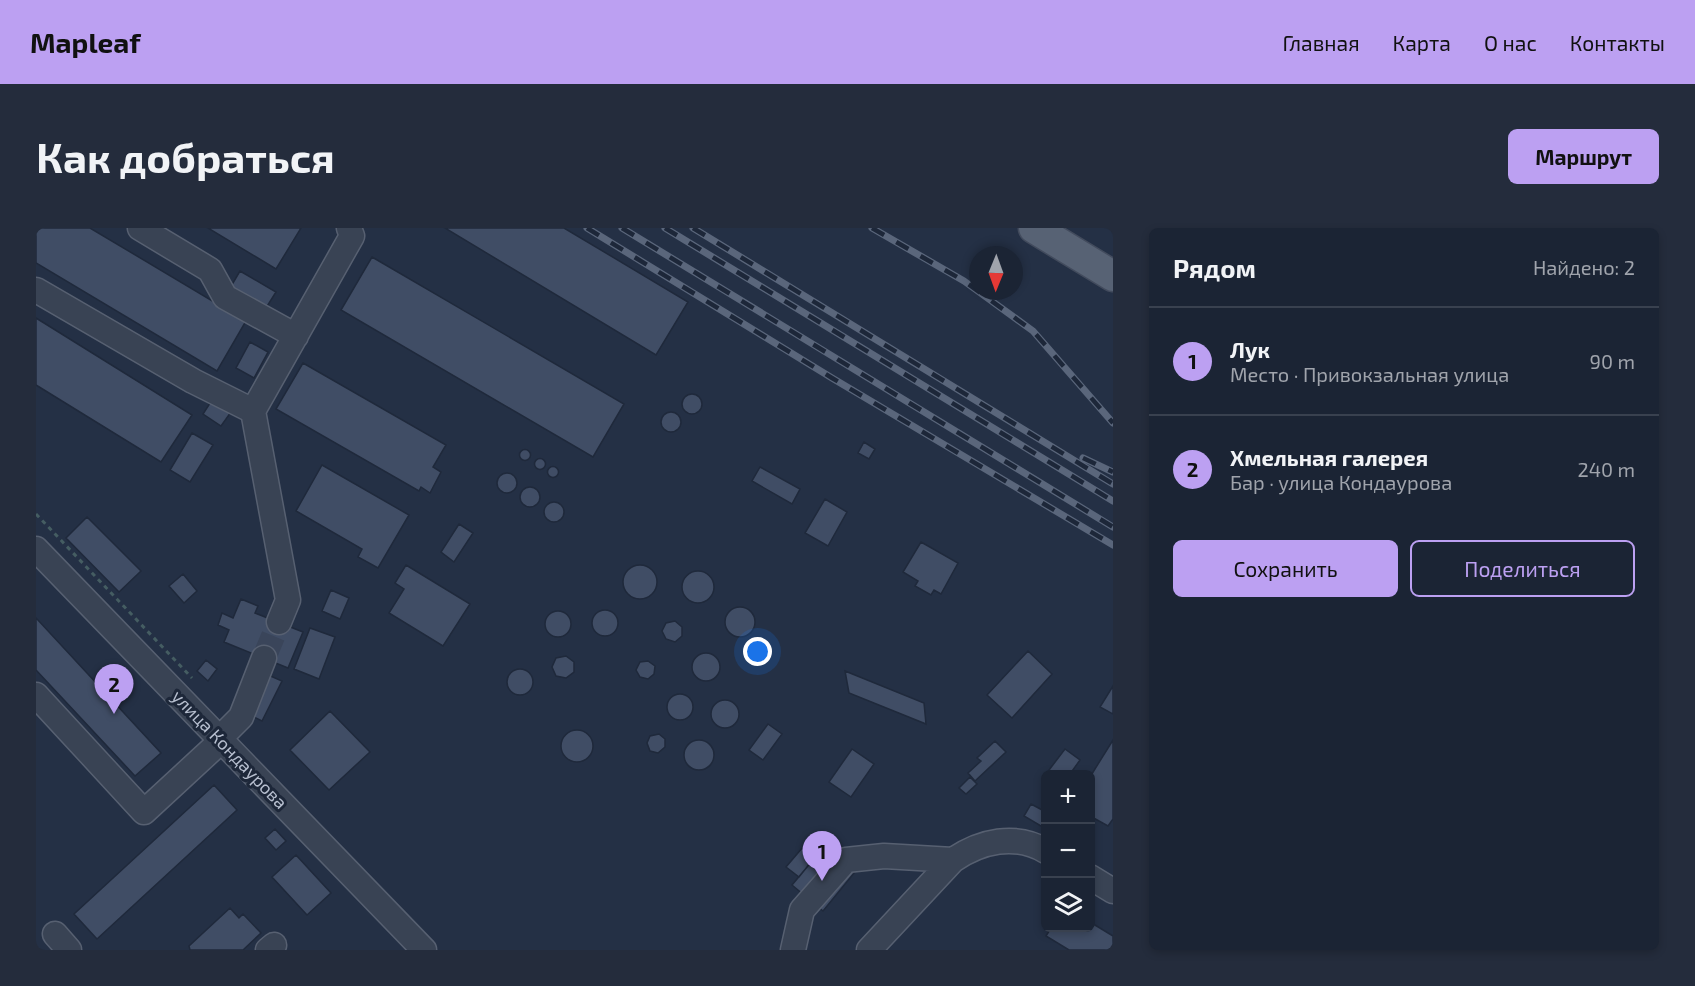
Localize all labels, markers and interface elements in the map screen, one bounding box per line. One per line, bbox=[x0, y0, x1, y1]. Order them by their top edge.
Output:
text: Mapleaf bbox=[30, 25, 141, 59]
text: Главная bbox=[1283, 30, 1360, 55]
text: Карта bbox=[1393, 30, 1451, 55]
text: О нас bbox=[1484, 30, 1537, 55]
text: Контакты bbox=[1570, 30, 1665, 55]
button: Маршрут bbox=[1508, 129, 1659, 184]
text: Как добраться bbox=[36, 131, 335, 181]
north arrow bbox=[969, 246, 1023, 300]
text: Рядом bbox=[1173, 252, 1256, 283]
text: Найдено: 2 bbox=[1533, 255, 1635, 279]
text: Лук bbox=[1230, 336, 1270, 362]
text: 1 bbox=[1188, 349, 1197, 373]
text: 90 m bbox=[1590, 349, 1635, 373]
text: Место · Привокзальная улица bbox=[1230, 362, 1509, 386]
text: Хмельная галерея bbox=[1230, 444, 1428, 470]
text: 2 bbox=[1187, 457, 1198, 481]
text: 240 m bbox=[1577, 457, 1635, 481]
text: Бар · улица Кондаурова bbox=[1230, 470, 1452, 494]
button: Сохранить bbox=[1173, 540, 1398, 597]
button: Поделиться bbox=[1410, 540, 1635, 597]
your location bbox=[743, 637, 772, 666]
pin: 2 bbox=[94, 664, 134, 714]
street label: улица Кондаурова bbox=[168, 685, 292, 813]
map controls bbox=[1041, 770, 1095, 932]
button: + bbox=[1041, 770, 1095, 824]
button: − bbox=[1041, 824, 1095, 878]
pin: 1 bbox=[802, 832, 842, 881]
button: layers bbox=[1041, 878, 1095, 932]

